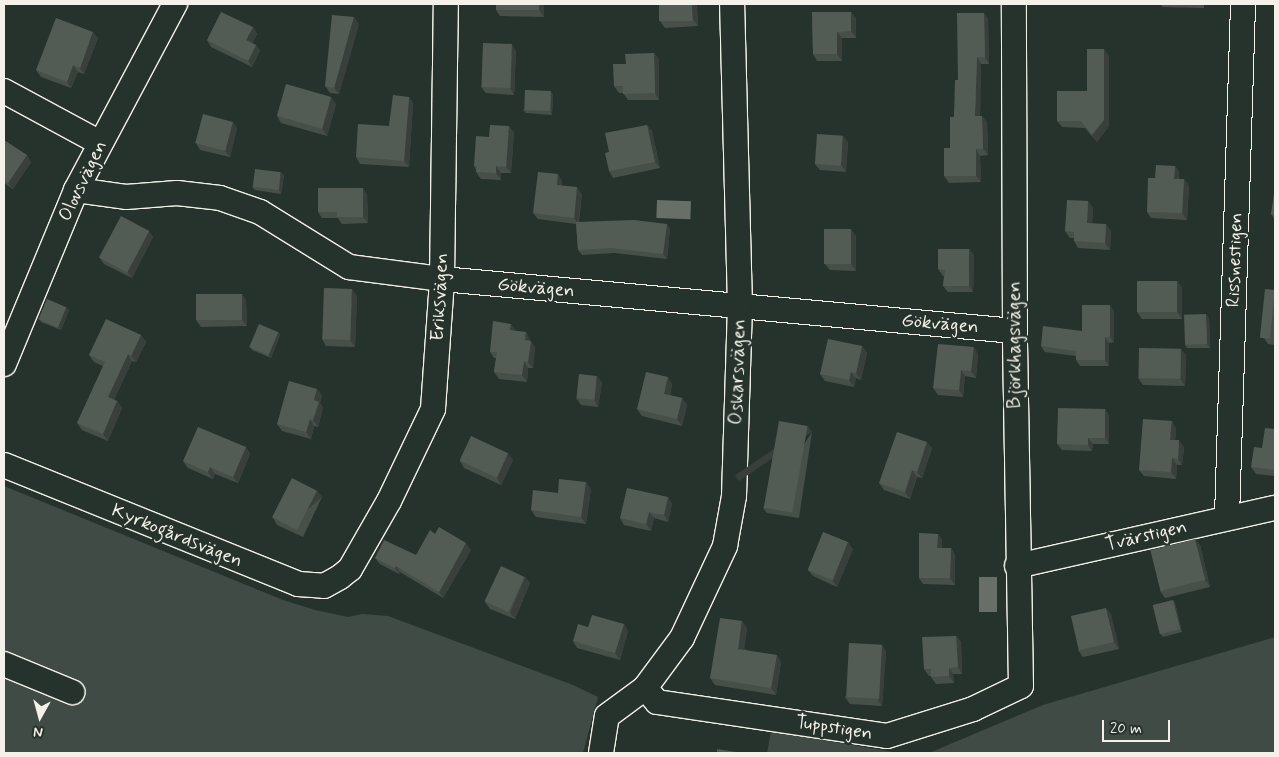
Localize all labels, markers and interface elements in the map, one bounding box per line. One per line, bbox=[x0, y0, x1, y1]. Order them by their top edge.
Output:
street label: Olovsvägen bbox=[54, 137, 112, 225]
street label: Rissnestigen bbox=[1222, 212, 1248, 308]
street label: Eriksvägen bbox=[426, 252, 454, 342]
street label: Gökvägen bbox=[496, 273, 576, 303]
street label: Björkhagsvägen bbox=[1004, 281, 1026, 409]
street label: Gökvägen bbox=[900, 309, 980, 339]
street label: Oskarsvägen bbox=[725, 319, 751, 425]
street label: Kyrkogårdsvägen bbox=[108, 499, 246, 573]
street label: Tvärstigen bbox=[1103, 516, 1189, 556]
north arrow bbox=[15, 692, 65, 742]
scale bar bbox=[1104, 710, 1172, 742]
street label: Tuppstigen bbox=[794, 711, 874, 745]
text: 20 m bbox=[1110, 719, 1142, 739]
text: N bbox=[32, 722, 44, 741]

